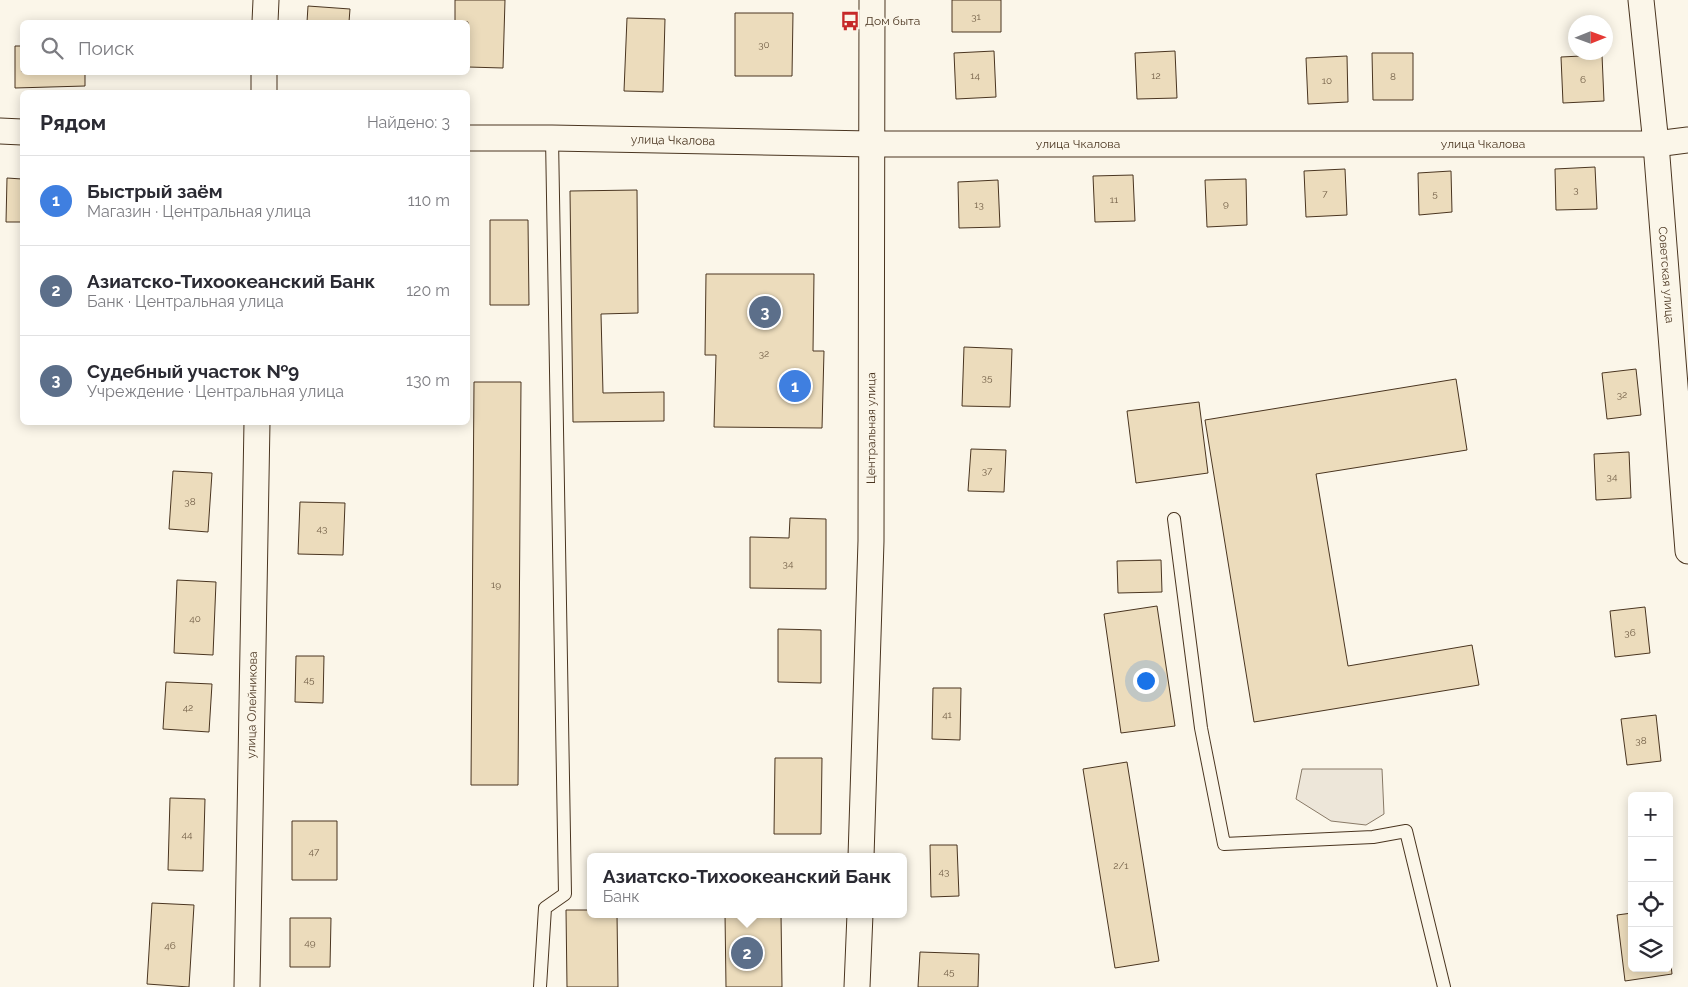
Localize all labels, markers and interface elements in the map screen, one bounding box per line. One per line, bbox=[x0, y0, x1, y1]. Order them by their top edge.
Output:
bus stop icon: Дом быта bbox=[839, 10, 861, 32]
house number: 31 bbox=[971, 11, 982, 22]
place label: Дом быта bbox=[865, 14, 920, 28]
north arrow bbox=[1568, 15, 1613, 60]
search box bbox=[20, 20, 470, 75]
icon: search bbox=[38, 34, 66, 62]
text: Поиск bbox=[78, 37, 134, 59]
house number: 30 bbox=[758, 39, 770, 50]
house number: 14 bbox=[970, 70, 980, 81]
house number: 12 bbox=[1151, 70, 1161, 81]
house number: 8 bbox=[1390, 71, 1396, 82]
house number: 6 bbox=[1580, 74, 1586, 85]
house number: 10 bbox=[1322, 75, 1332, 86]
text: Рядом bbox=[40, 110, 106, 135]
text: Найдено: 3 bbox=[367, 113, 450, 132]
street label: улица Чкалова bbox=[631, 132, 715, 148]
street label: улица Чкалова bbox=[1036, 137, 1120, 151]
street label: улица Чкалова bbox=[1441, 137, 1525, 151]
text: Быстрый заём bbox=[87, 180, 223, 202]
house number: 3 bbox=[1573, 184, 1579, 195]
house number: 7 bbox=[1322, 188, 1328, 199]
house number: 5 bbox=[1432, 188, 1438, 199]
text: 1 bbox=[52, 191, 60, 210]
text: 110 m bbox=[408, 191, 450, 210]
house number: 11 bbox=[1110, 194, 1119, 205]
house number: 9 bbox=[1223, 198, 1229, 209]
house number: 13 bbox=[974, 199, 984, 210]
text: Магазин · Центральная улица bbox=[87, 202, 311, 221]
street label: Советская улица bbox=[1656, 226, 1677, 324]
text: Азиатско-Тихоокеанский Банк bbox=[87, 270, 375, 292]
text: 2 bbox=[51, 281, 61, 300]
text: 120 m bbox=[406, 281, 450, 300]
text: Банк · Центральная улица bbox=[87, 292, 284, 311]
pin: 3 bbox=[749, 293, 781, 331]
house number: 32 bbox=[759, 348, 769, 359]
text: Судебный участок №9 bbox=[87, 360, 299, 382]
pin: 1 bbox=[779, 367, 811, 405]
text: 3 bbox=[52, 371, 60, 390]
text: 130 m bbox=[406, 371, 450, 390]
street label: Центральная улица bbox=[864, 372, 878, 484]
house number: 35 bbox=[982, 372, 993, 383]
text: Учреждение · Центральная улица bbox=[87, 382, 344, 401]
house number: 32 bbox=[1617, 389, 1627, 400]
house number: 37 bbox=[982, 465, 993, 476]
house number: 34 bbox=[1607, 471, 1618, 482]
house number: 38 bbox=[184, 496, 196, 507]
house number: 43 bbox=[317, 523, 327, 534]
house number: 34 bbox=[783, 558, 794, 569]
house number: 19 bbox=[491, 579, 501, 590]
house number: 40 bbox=[189, 613, 201, 624]
house number: 36 bbox=[1624, 627, 1636, 638]
street label: улица Олейникова bbox=[244, 651, 260, 759]
your location bbox=[1133, 668, 1159, 694]
house number: 45 bbox=[304, 674, 315, 685]
house number: 42 bbox=[183, 702, 193, 713]
house number: 41 bbox=[942, 709, 953, 720]
house number: 38 bbox=[1635, 735, 1647, 746]
map controls bbox=[1628, 792, 1673, 972]
button: + bbox=[1628, 792, 1673, 837]
house number: 44 bbox=[182, 829, 193, 840]
button: − bbox=[1628, 837, 1673, 882]
house number: 47 bbox=[309, 846, 320, 857]
popup bbox=[587, 853, 907, 918]
house number: 2/1 bbox=[1113, 860, 1129, 871]
text: Азиатско-Тихоокеанский Банк bbox=[603, 865, 891, 887]
house number: 43 bbox=[939, 866, 949, 877]
button: locate bbox=[1628, 882, 1673, 927]
text: Банк bbox=[603, 887, 640, 906]
button: layers bbox=[1628, 927, 1673, 972]
pin: 2 bbox=[731, 934, 763, 972]
house number: 49 bbox=[304, 937, 316, 948]
house number: 46 bbox=[164, 940, 176, 951]
house number: 45 bbox=[944, 966, 955, 977]

